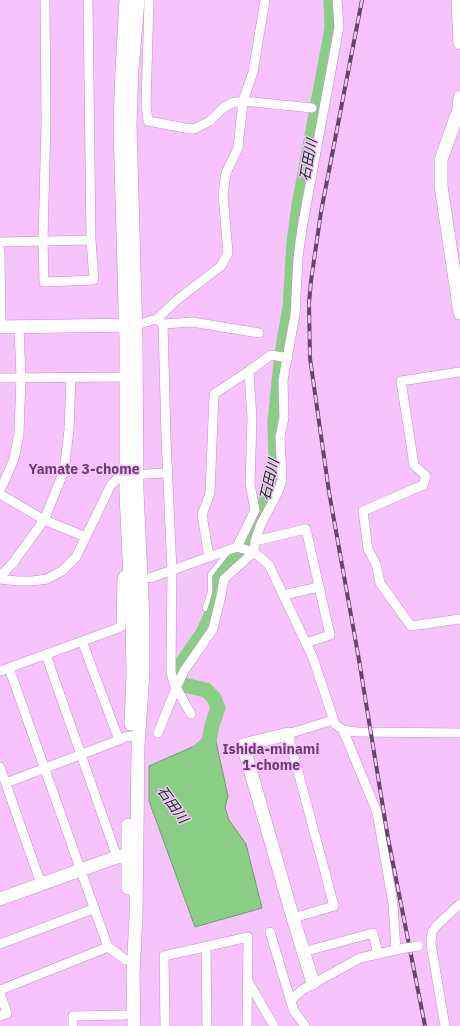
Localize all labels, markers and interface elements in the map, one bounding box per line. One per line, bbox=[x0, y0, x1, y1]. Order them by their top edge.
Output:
water label: 石田川 bbox=[297, 138, 321, 182]
water label: 石田川 bbox=[257, 458, 283, 502]
district label: Yamate 3-chome bbox=[28, 462, 140, 478]
district label: Ishida-minami 1-chome bbox=[223, 742, 319, 774]
water label: 石田川 bbox=[153, 783, 191, 827]

